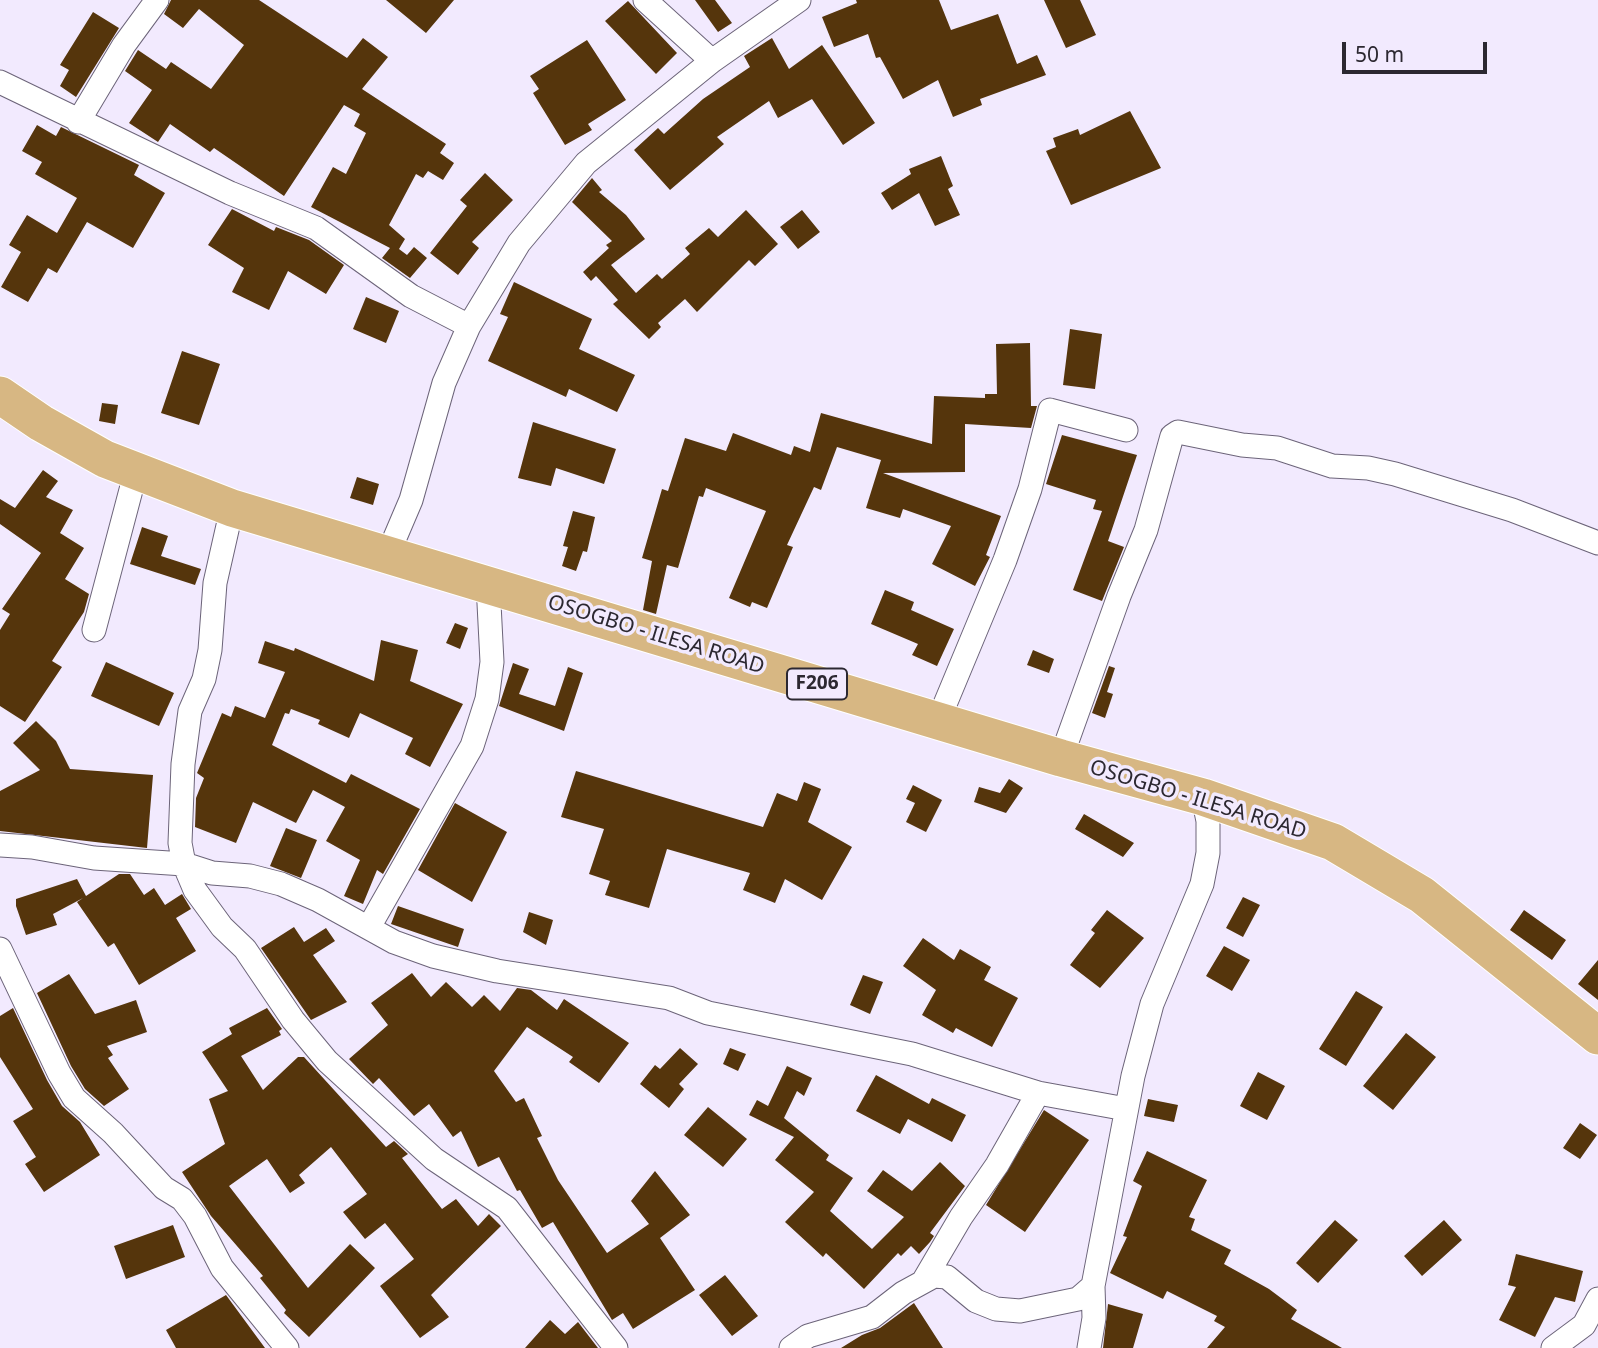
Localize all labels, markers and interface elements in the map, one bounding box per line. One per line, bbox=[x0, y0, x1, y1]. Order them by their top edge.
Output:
scale bar bbox=[1346, 28, 1491, 72]
text: 50 m bbox=[1355, 40, 1404, 68]
street label: OSOGBO - ILESA ROAD bbox=[545, 590, 767, 680]
road number: F206 bbox=[787, 668, 847, 699]
street label: OSOGBO - ILESA ROAD bbox=[1087, 755, 1309, 845]

